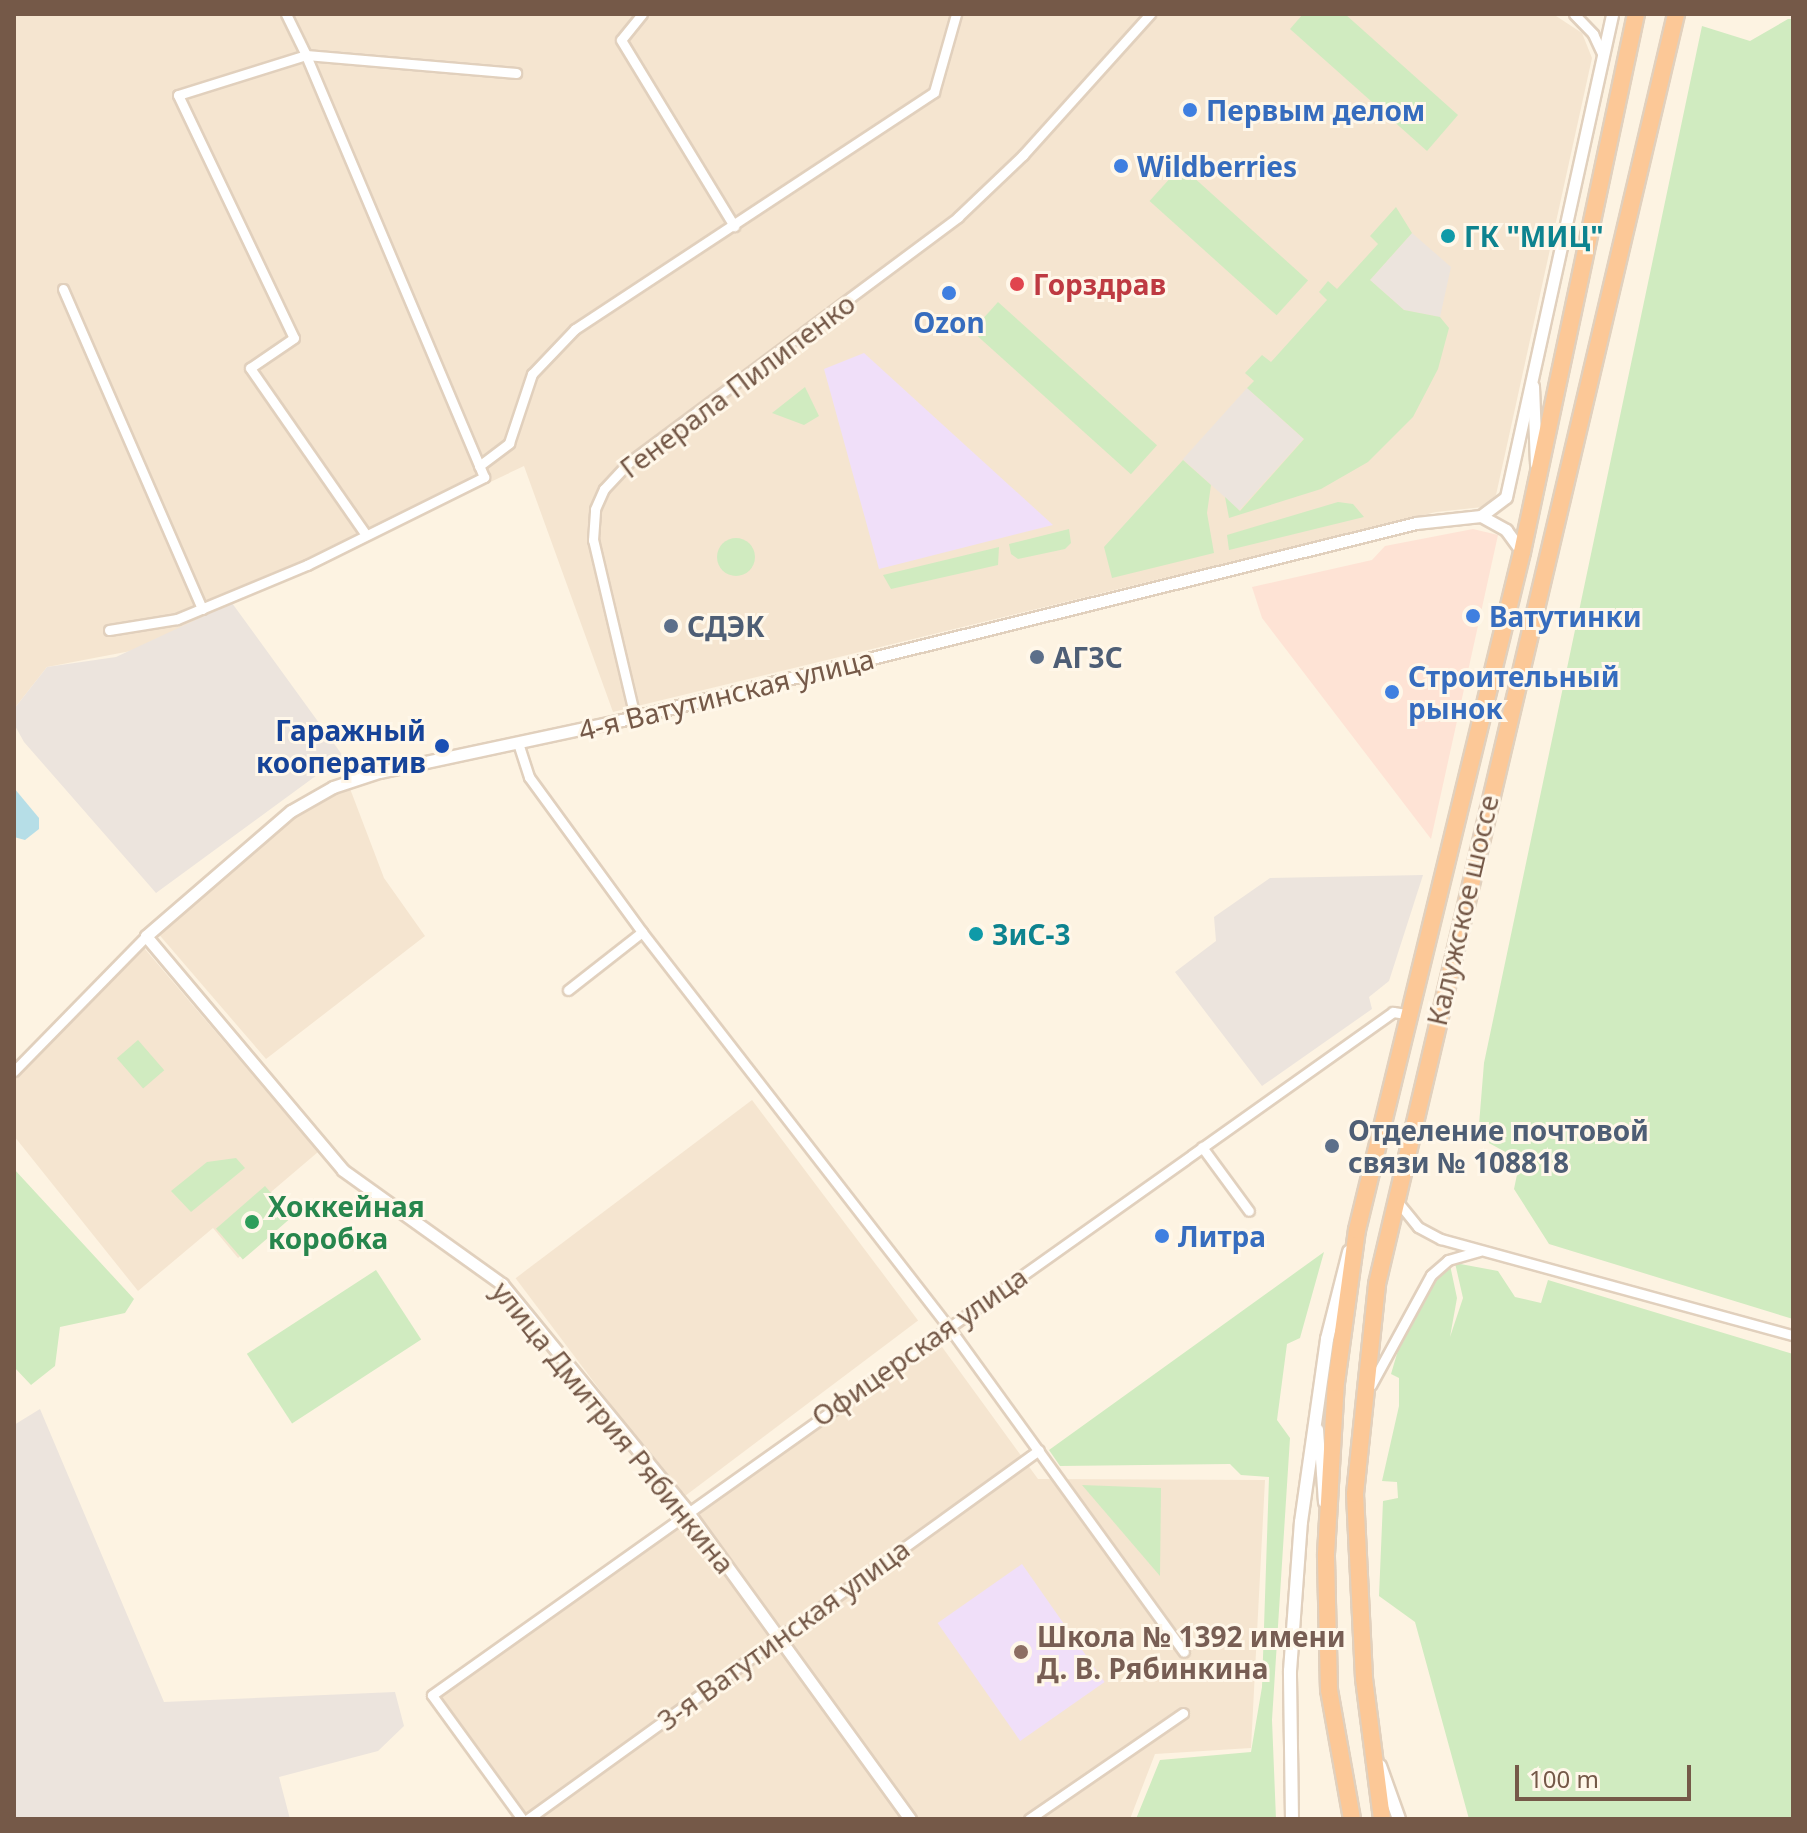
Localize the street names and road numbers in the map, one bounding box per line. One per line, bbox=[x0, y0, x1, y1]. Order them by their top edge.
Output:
street label: Генерала Пилипенко bbox=[613, 286, 861, 484]
street label: 4-я Ватутинская улица bbox=[575, 641, 877, 747]
street label: Калужское шоссе bbox=[1419, 791, 1505, 1029]
street label: Офицерская улица bbox=[805, 1259, 1033, 1433]
street label: улица Дмитрия Рябинкина bbox=[486, 1274, 742, 1580]
street label: 3-я Ватутинская улица bbox=[650, 1531, 916, 1737]

